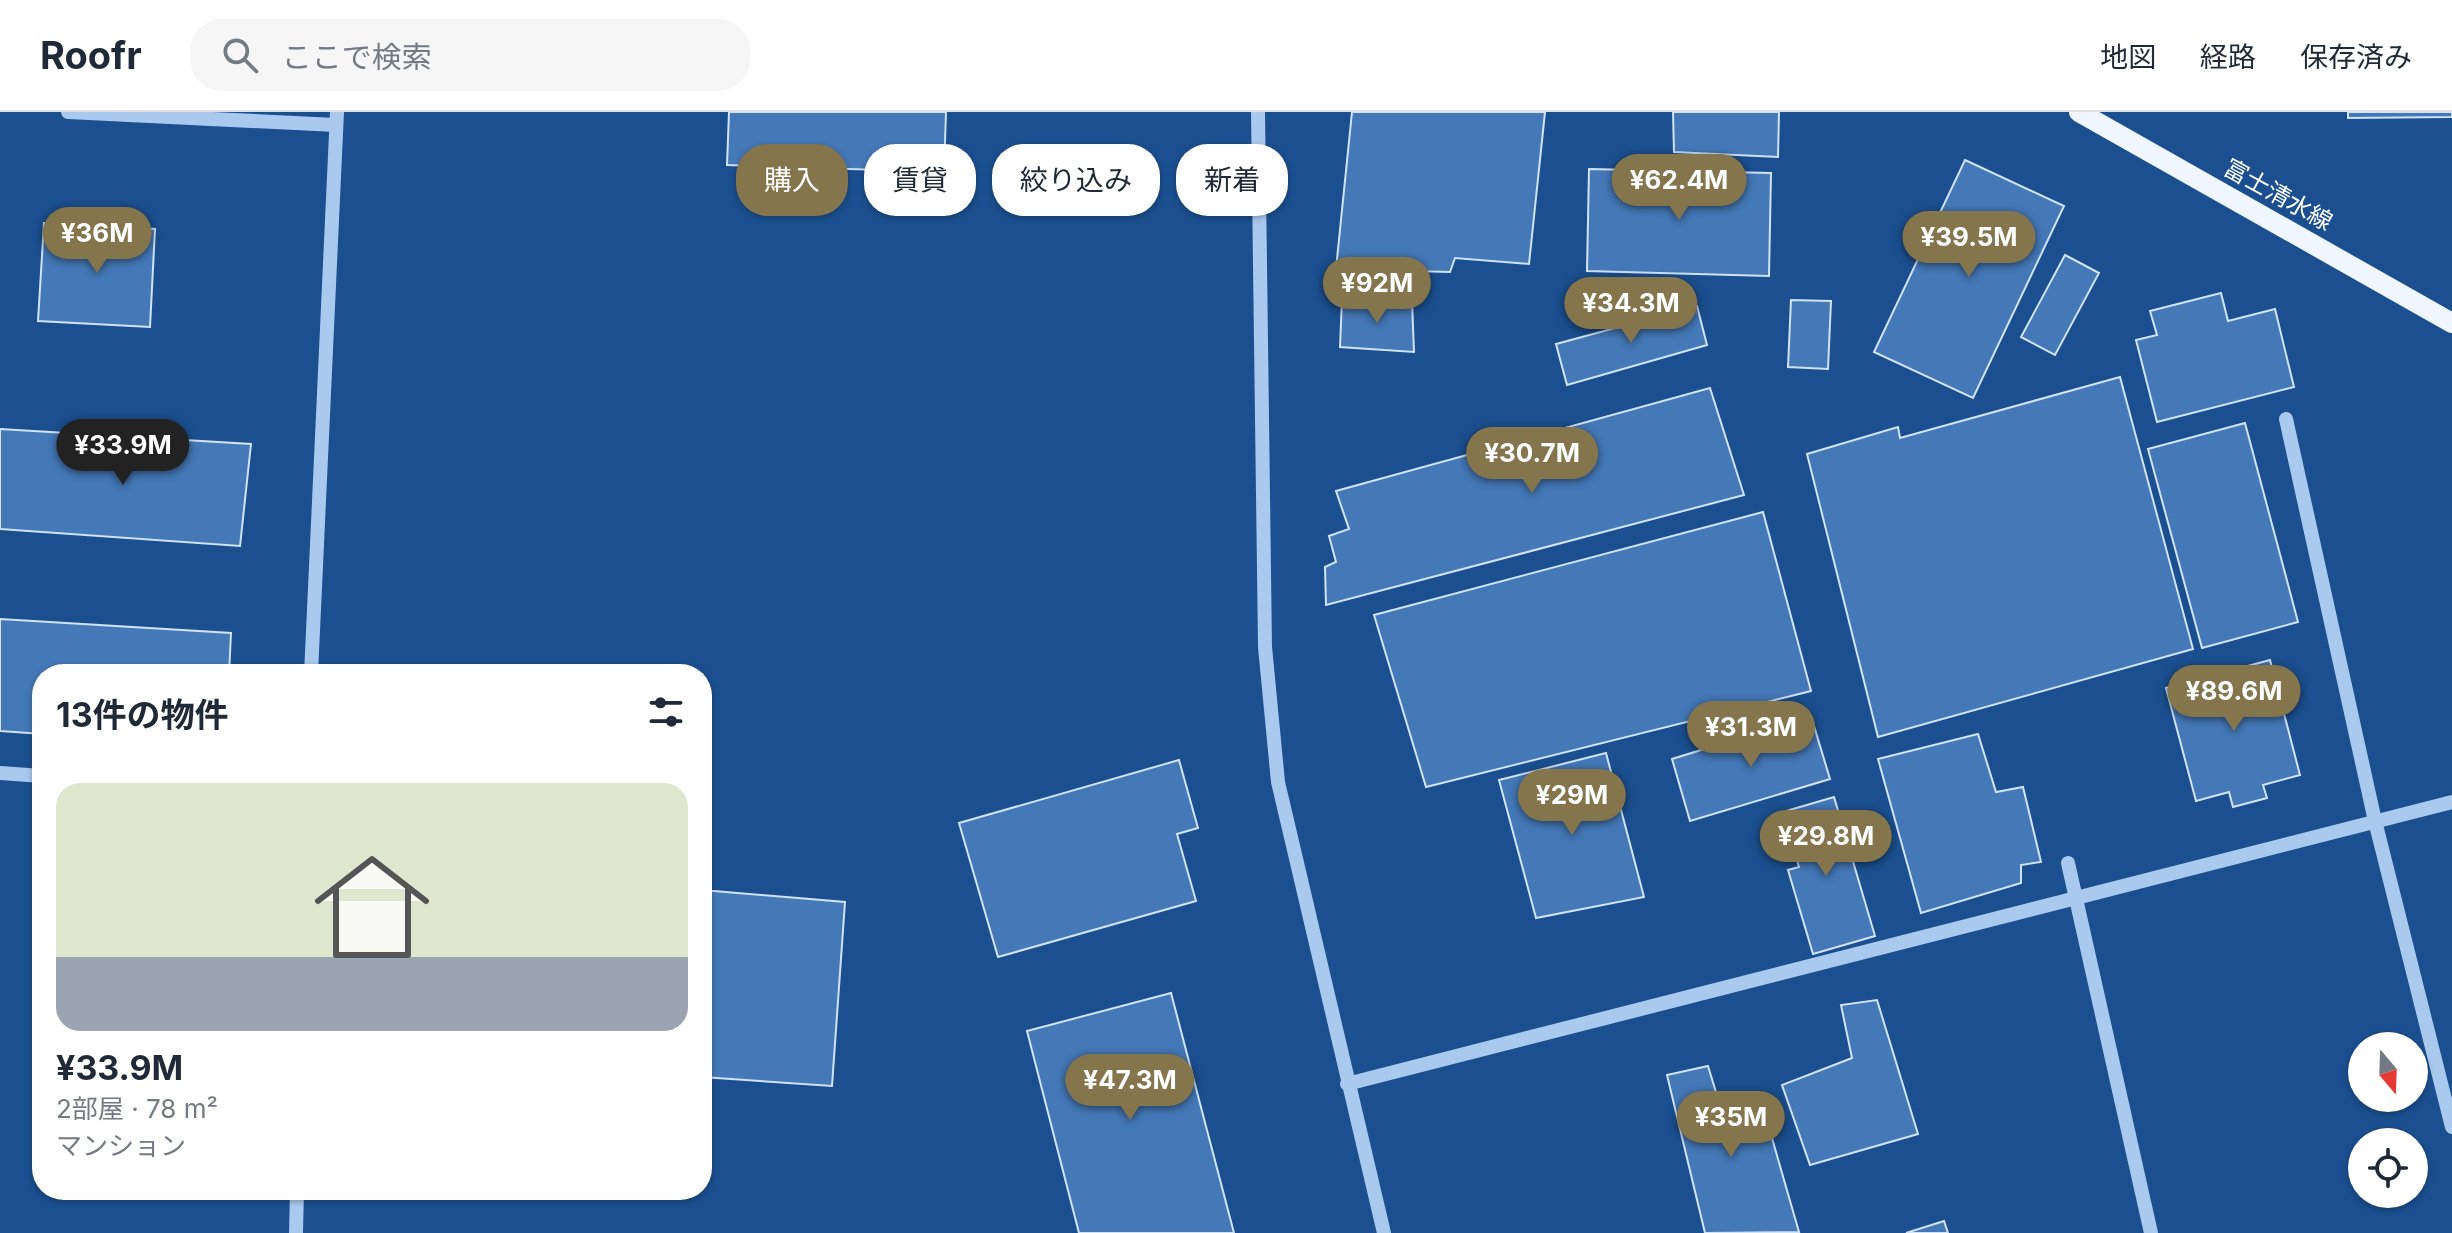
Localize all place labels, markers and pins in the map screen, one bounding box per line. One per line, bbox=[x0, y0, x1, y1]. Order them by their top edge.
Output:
pin: ¥62.4M bbox=[1614, 154, 1744, 222]
pin: ¥36M bbox=[50, 207, 144, 275]
pin: ¥39.5M bbox=[1904, 211, 2034, 279]
pin: ¥92M bbox=[1330, 257, 1424, 325]
pin: ¥34.3M bbox=[1566, 277, 1696, 345]
pin: ¥33.9M bbox=[58, 419, 188, 487]
pin: ¥30.7M bbox=[1467, 427, 1597, 495]
pin: ¥89.6M bbox=[2169, 665, 2299, 733]
pin: ¥31.3M bbox=[1686, 701, 1816, 769]
pin: ¥29M bbox=[1525, 769, 1619, 837]
pin: ¥29.8M bbox=[1761, 810, 1891, 878]
pin: ¥47.3M bbox=[1065, 1054, 1195, 1122]
pin: ¥35M bbox=[1684, 1091, 1778, 1159]

